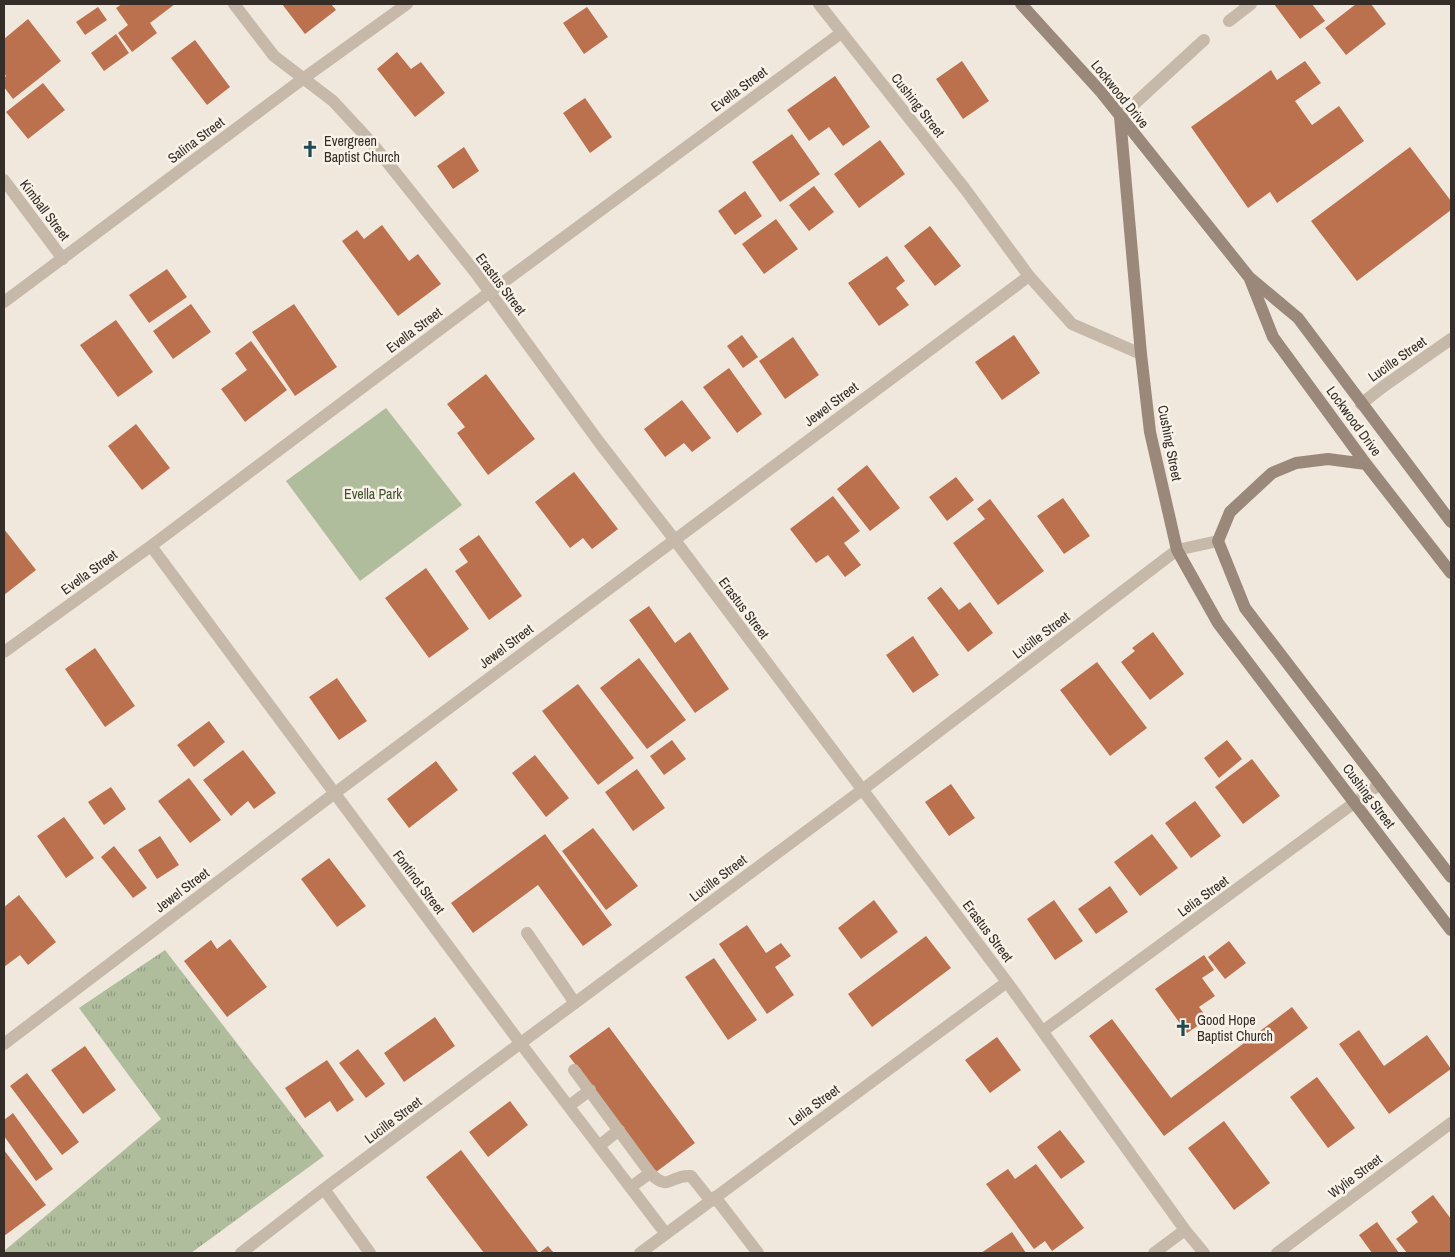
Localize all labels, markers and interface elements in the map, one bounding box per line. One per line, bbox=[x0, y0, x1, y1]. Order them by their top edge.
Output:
street label: Lockwood Drive bbox=[1087, 56, 1153, 132]
street label: Evella Street bbox=[707, 63, 771, 115]
street label: Cushing Street bbox=[887, 69, 949, 141]
street label: Salina Street bbox=[164, 113, 228, 167]
place label: Evergreen Baptist Church bbox=[324, 132, 400, 166]
church icon: Evergreen Baptist Church bbox=[300, 139, 320, 159]
street label: Kimball Street bbox=[16, 176, 74, 244]
street label: Erastus Street bbox=[472, 250, 530, 318]
street label: Evella Street bbox=[383, 303, 445, 357]
street label: Lucille Street bbox=[1364, 332, 1430, 386]
street label: Jewel Street bbox=[800, 378, 862, 430]
street label: Lockwood Drive bbox=[1323, 382, 1385, 460]
street label: Cushing Street bbox=[1154, 404, 1186, 482]
park label: Evella Park bbox=[344, 485, 402, 503]
street label: Evella Street bbox=[57, 546, 121, 598]
street label: Erastus Street bbox=[715, 574, 773, 642]
street label: Lucille Street bbox=[1009, 608, 1073, 662]
street label: Jewel Street bbox=[475, 620, 537, 672]
street label: Cushing Street bbox=[1339, 760, 1399, 832]
street label: Fontinot Street bbox=[389, 846, 449, 918]
street label: Lucille Street bbox=[686, 851, 750, 905]
street label: Jewel Street bbox=[151, 864, 213, 916]
street label: Lelia Street bbox=[1174, 871, 1232, 921]
street label: Erastus Street bbox=[959, 897, 1017, 965]
place label: Good Hope Baptist Church bbox=[1197, 1011, 1273, 1045]
church icon: Good Hope Baptist Church bbox=[1173, 1018, 1193, 1038]
street label: Lelia Street bbox=[785, 1080, 843, 1130]
street label: Lucille Street bbox=[361, 1093, 425, 1147]
street label: Wylie Street bbox=[1325, 1150, 1385, 1202]

